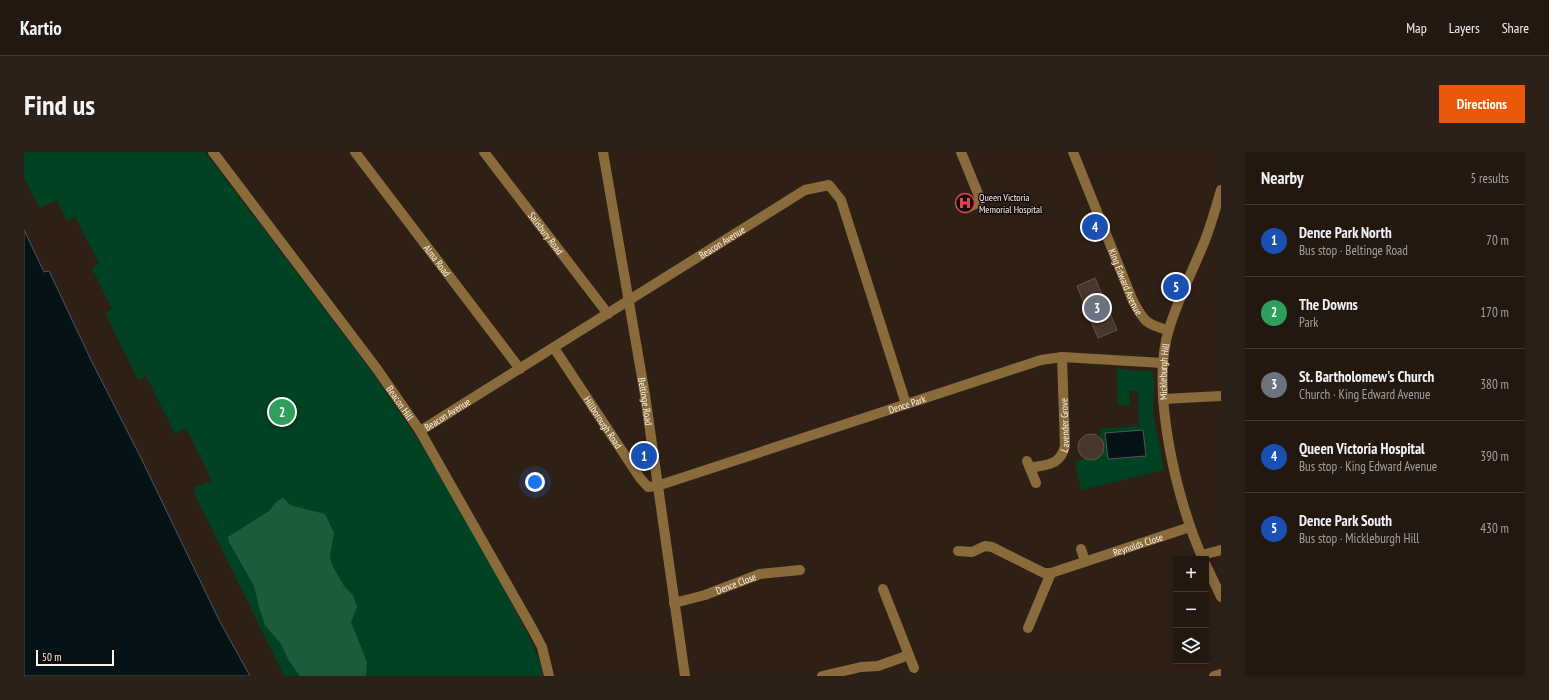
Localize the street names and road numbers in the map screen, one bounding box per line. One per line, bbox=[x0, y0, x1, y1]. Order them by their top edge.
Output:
street label: Salisbury Road bbox=[526, 209, 566, 257]
street label: Beacon Avenue bbox=[696, 223, 747, 261]
street label: Alma Road bbox=[421, 242, 454, 279]
street label: King Edward Avenue bbox=[1106, 247, 1146, 317]
street label: Mickleburgh Hill bbox=[1156, 341, 1172, 400]
street label: Beltinge Road bbox=[636, 376, 656, 426]
street label: Beacon Hill bbox=[384, 383, 417, 423]
street label: Dence Park bbox=[887, 392, 927, 416]
street label: Hillborough Road bbox=[581, 394, 625, 451]
street label: Beacon Avenue bbox=[422, 395, 473, 433]
street label: Lavender Grove bbox=[1057, 398, 1072, 454]
street label: Reynolds Close bbox=[1111, 530, 1164, 559]
street label: Dence Close bbox=[714, 570, 758, 597]

